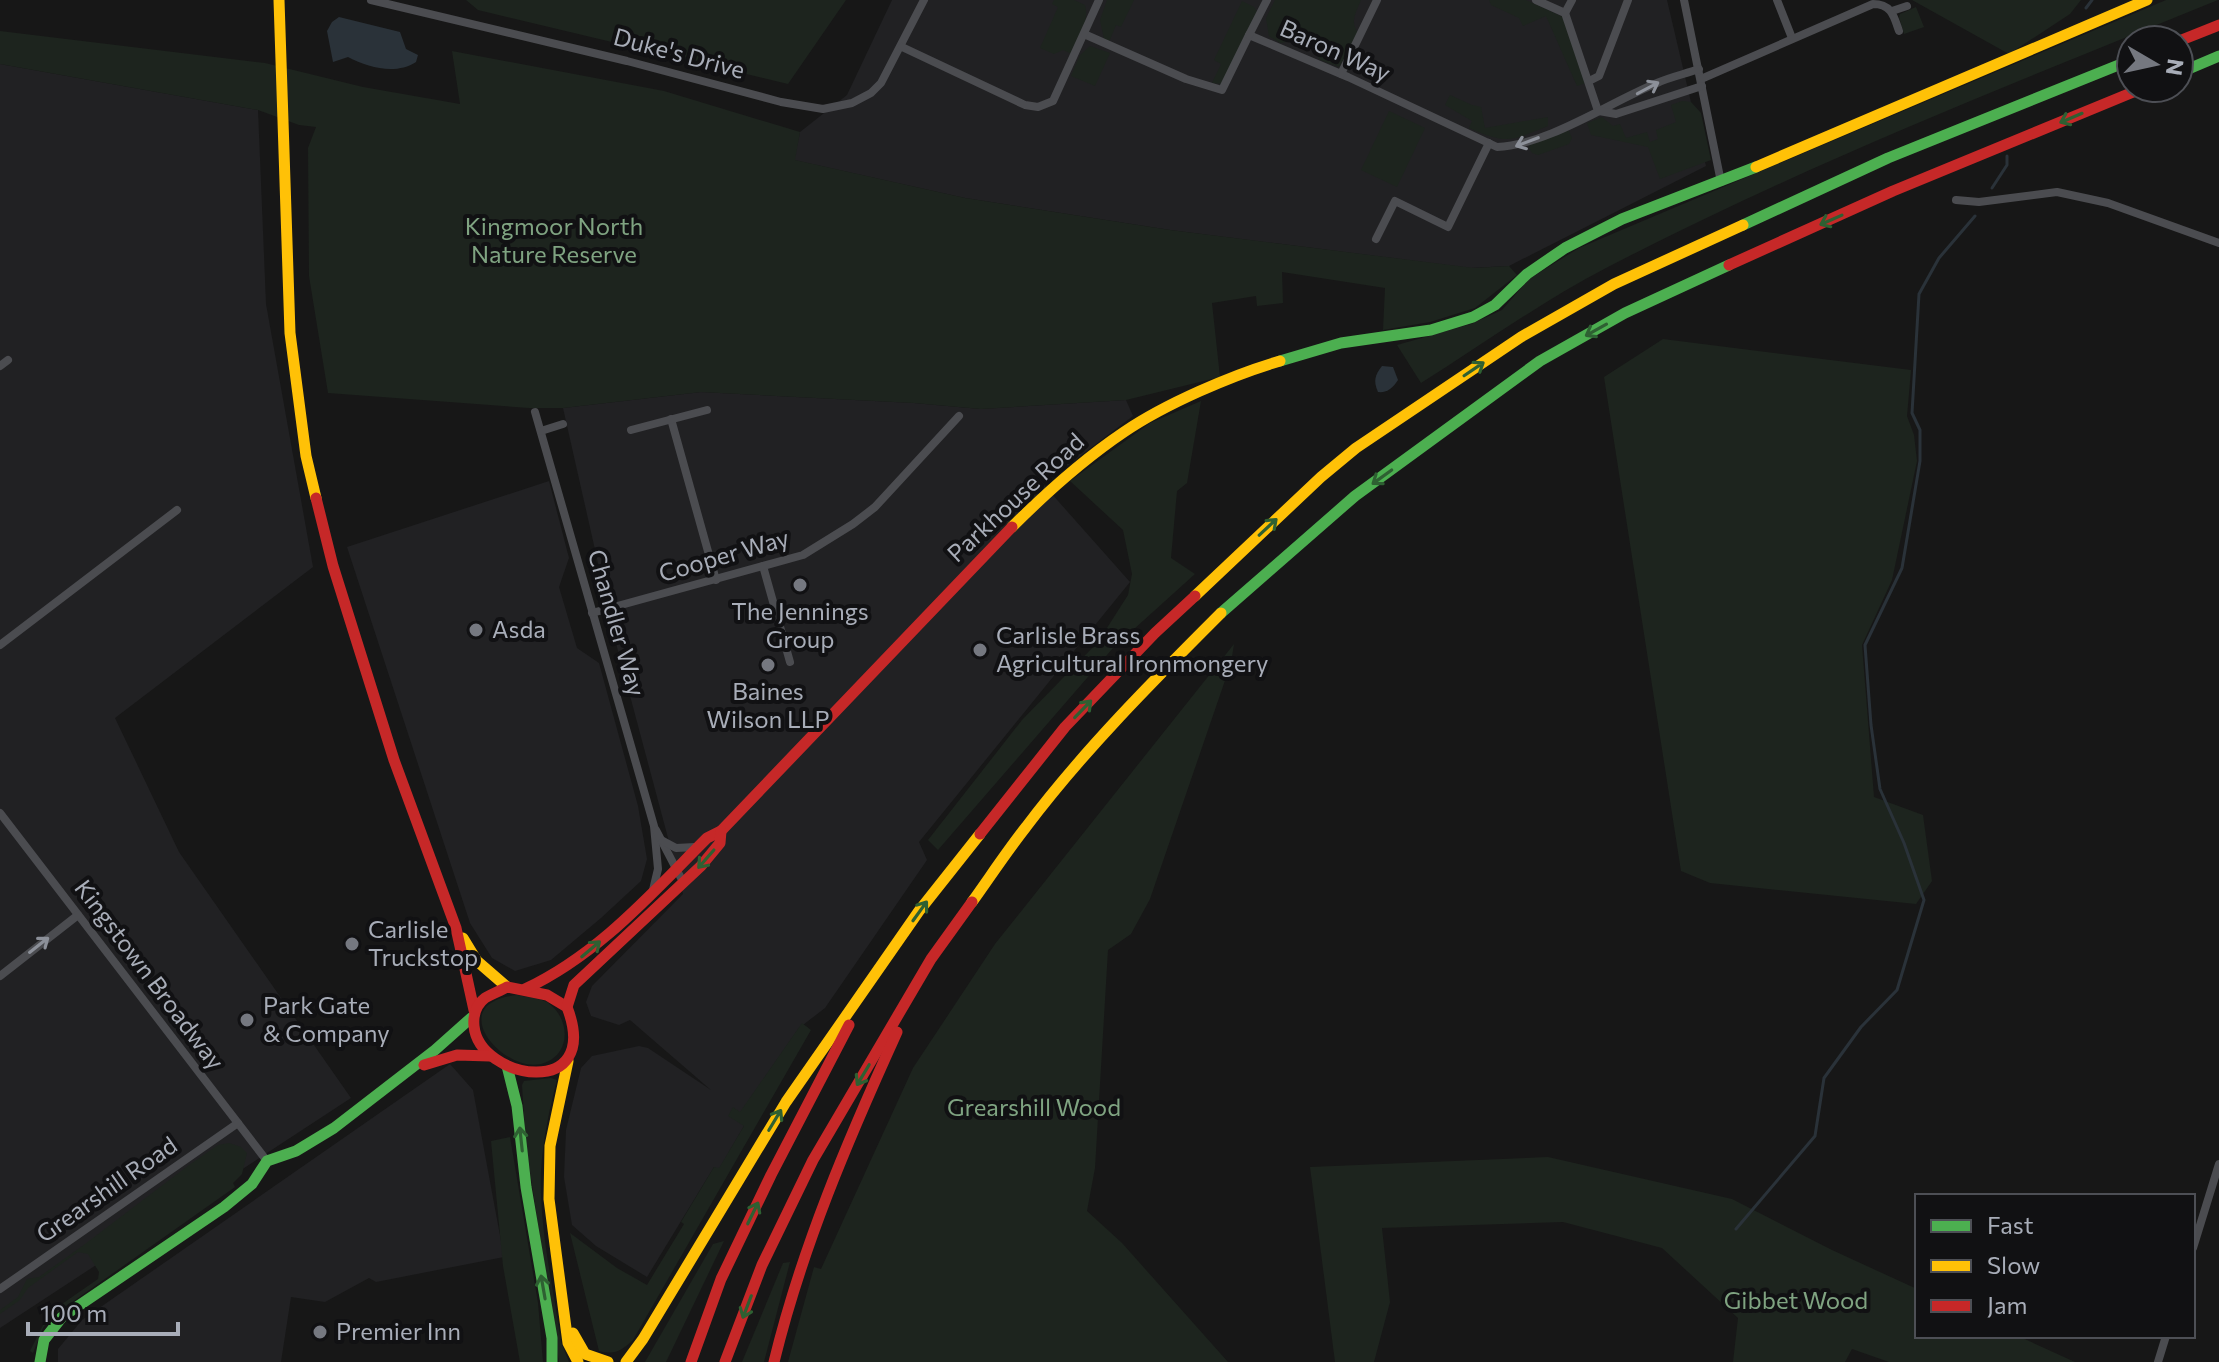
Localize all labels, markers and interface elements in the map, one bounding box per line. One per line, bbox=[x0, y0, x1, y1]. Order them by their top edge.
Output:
street label: Baron Way bbox=[1276, 12, 1395, 87]
street label: Duke's Drive bbox=[611, 21, 748, 84]
north arrow bbox=[2115, 24, 2195, 104]
text: N bbox=[2161, 57, 2190, 77]
one-way arrow bbox=[1635, 80, 1659, 96]
one-way arrow bbox=[2059, 112, 2084, 126]
one-way arrow bbox=[1515, 136, 1540, 150]
park label: Kingmoor North Nature Reserve bbox=[465, 211, 643, 268]
one-way arrow bbox=[1820, 213, 1844, 228]
one-way arrow bbox=[1585, 322, 1608, 338]
one-way arrow bbox=[1462, 361, 1485, 377]
street label: Parkhouse Road bbox=[941, 426, 1089, 568]
one-way arrow bbox=[1372, 468, 1393, 485]
one-way arrow bbox=[1258, 517, 1278, 536]
street label: Cooper Way bbox=[655, 522, 792, 587]
street label: Chandler Way bbox=[583, 546, 652, 699]
marker: The Jennings Group bbox=[791, 576, 809, 594]
place label: The Jennings Group bbox=[731, 596, 869, 653]
place label: Asda bbox=[492, 614, 546, 643]
place label: Carlisle Brass Agricultural Ironmongery bbox=[996, 620, 1268, 677]
marker: Asda bbox=[467, 621, 485, 639]
marker: Carlisle Brass Agricultural Ironmongery bbox=[971, 641, 989, 659]
marker: Baines Wilson LLP bbox=[759, 656, 777, 674]
place label: Baines Wilson LLP bbox=[707, 676, 829, 733]
one-way arrow bbox=[1073, 699, 1092, 719]
one-way arrow bbox=[697, 848, 715, 868]
street label: Kingstown Broadway bbox=[69, 873, 231, 1075]
one-way arrow bbox=[912, 901, 928, 923]
place label: Carlisle Truckstop bbox=[368, 914, 478, 971]
marker: Carlisle Truckstop bbox=[343, 935, 361, 953]
one-way arrow bbox=[28, 937, 49, 954]
one-way arrow bbox=[580, 940, 601, 958]
place label: Park Gate & Company bbox=[263, 990, 390, 1047]
marker: Park Gate & Company bbox=[238, 1011, 256, 1029]
one-way arrow bbox=[855, 1063, 871, 1086]
park label: Grearshill Wood bbox=[947, 1092, 1121, 1121]
one-way arrow bbox=[767, 1109, 783, 1132]
one-way arrow bbox=[513, 1126, 528, 1153]
street label: Grearshill Road bbox=[30, 1130, 182, 1248]
legend bbox=[1915, 1194, 2195, 1338]
one-way arrow bbox=[746, 1201, 761, 1225]
text: Fast bbox=[1987, 1210, 2034, 1239]
text: Slow bbox=[1987, 1250, 2040, 1279]
one-way arrow bbox=[535, 1275, 550, 1300]
park label: Gibbet Wood bbox=[1724, 1285, 1868, 1314]
scale bar bbox=[28, 1286, 178, 1336]
text: Jam bbox=[1987, 1290, 2027, 1319]
one-way arrow bbox=[739, 1294, 753, 1318]
text: 100 m bbox=[40, 1298, 107, 1327]
place label: Premier Inn bbox=[336, 1316, 461, 1345]
marker: Premier Inn bbox=[311, 1323, 329, 1341]

